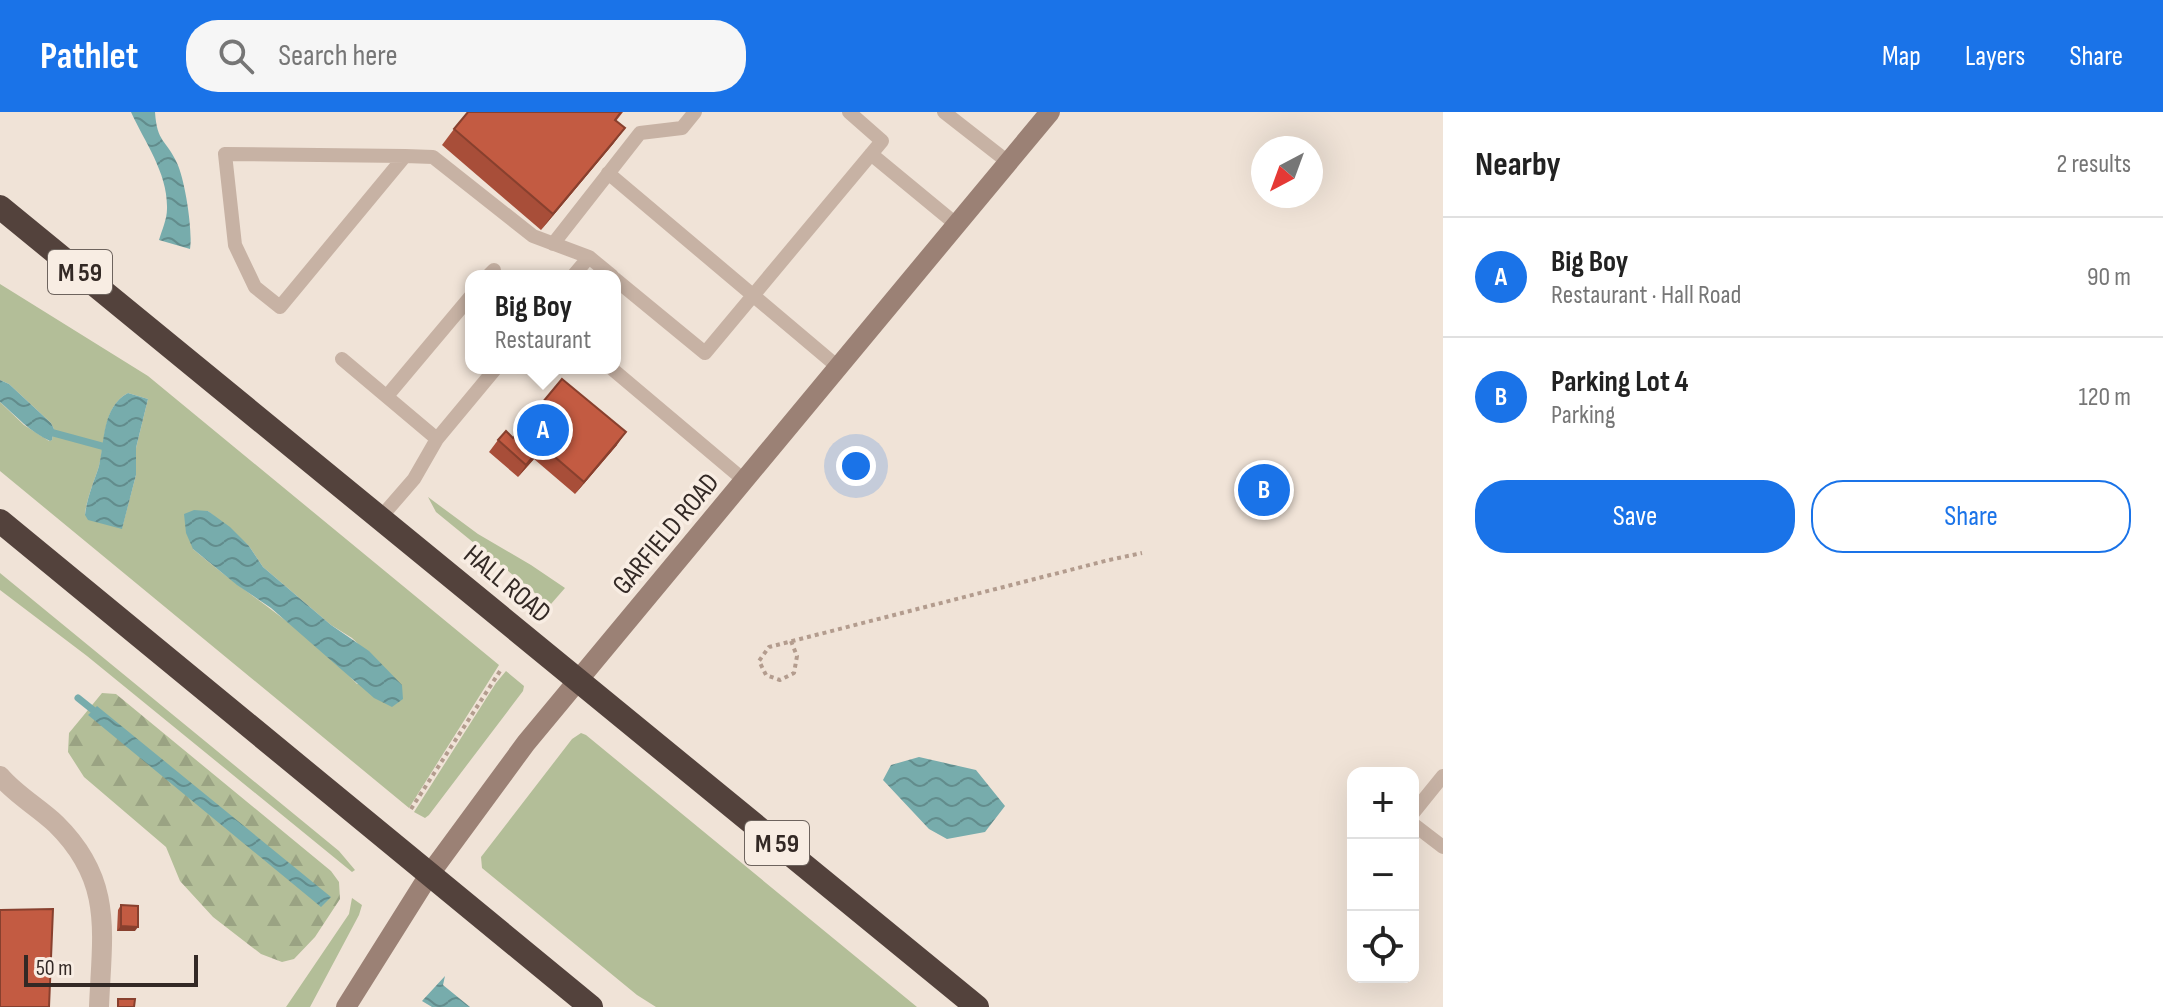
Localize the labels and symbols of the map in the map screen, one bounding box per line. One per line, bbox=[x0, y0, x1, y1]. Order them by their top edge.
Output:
north arrow bbox=[1251, 136, 1323, 208]
road number: M 59 bbox=[48, 250, 112, 294]
pin: A bbox=[517, 400, 569, 460]
your location bbox=[836, 446, 876, 486]
pin: B bbox=[1238, 460, 1290, 520]
street label: GARFIELD ROAD bbox=[606, 467, 726, 601]
street label: HALL ROAD bbox=[457, 538, 557, 630]
road number: M 59 bbox=[745, 821, 809, 865]
scale bar bbox=[24, 951, 198, 987]

